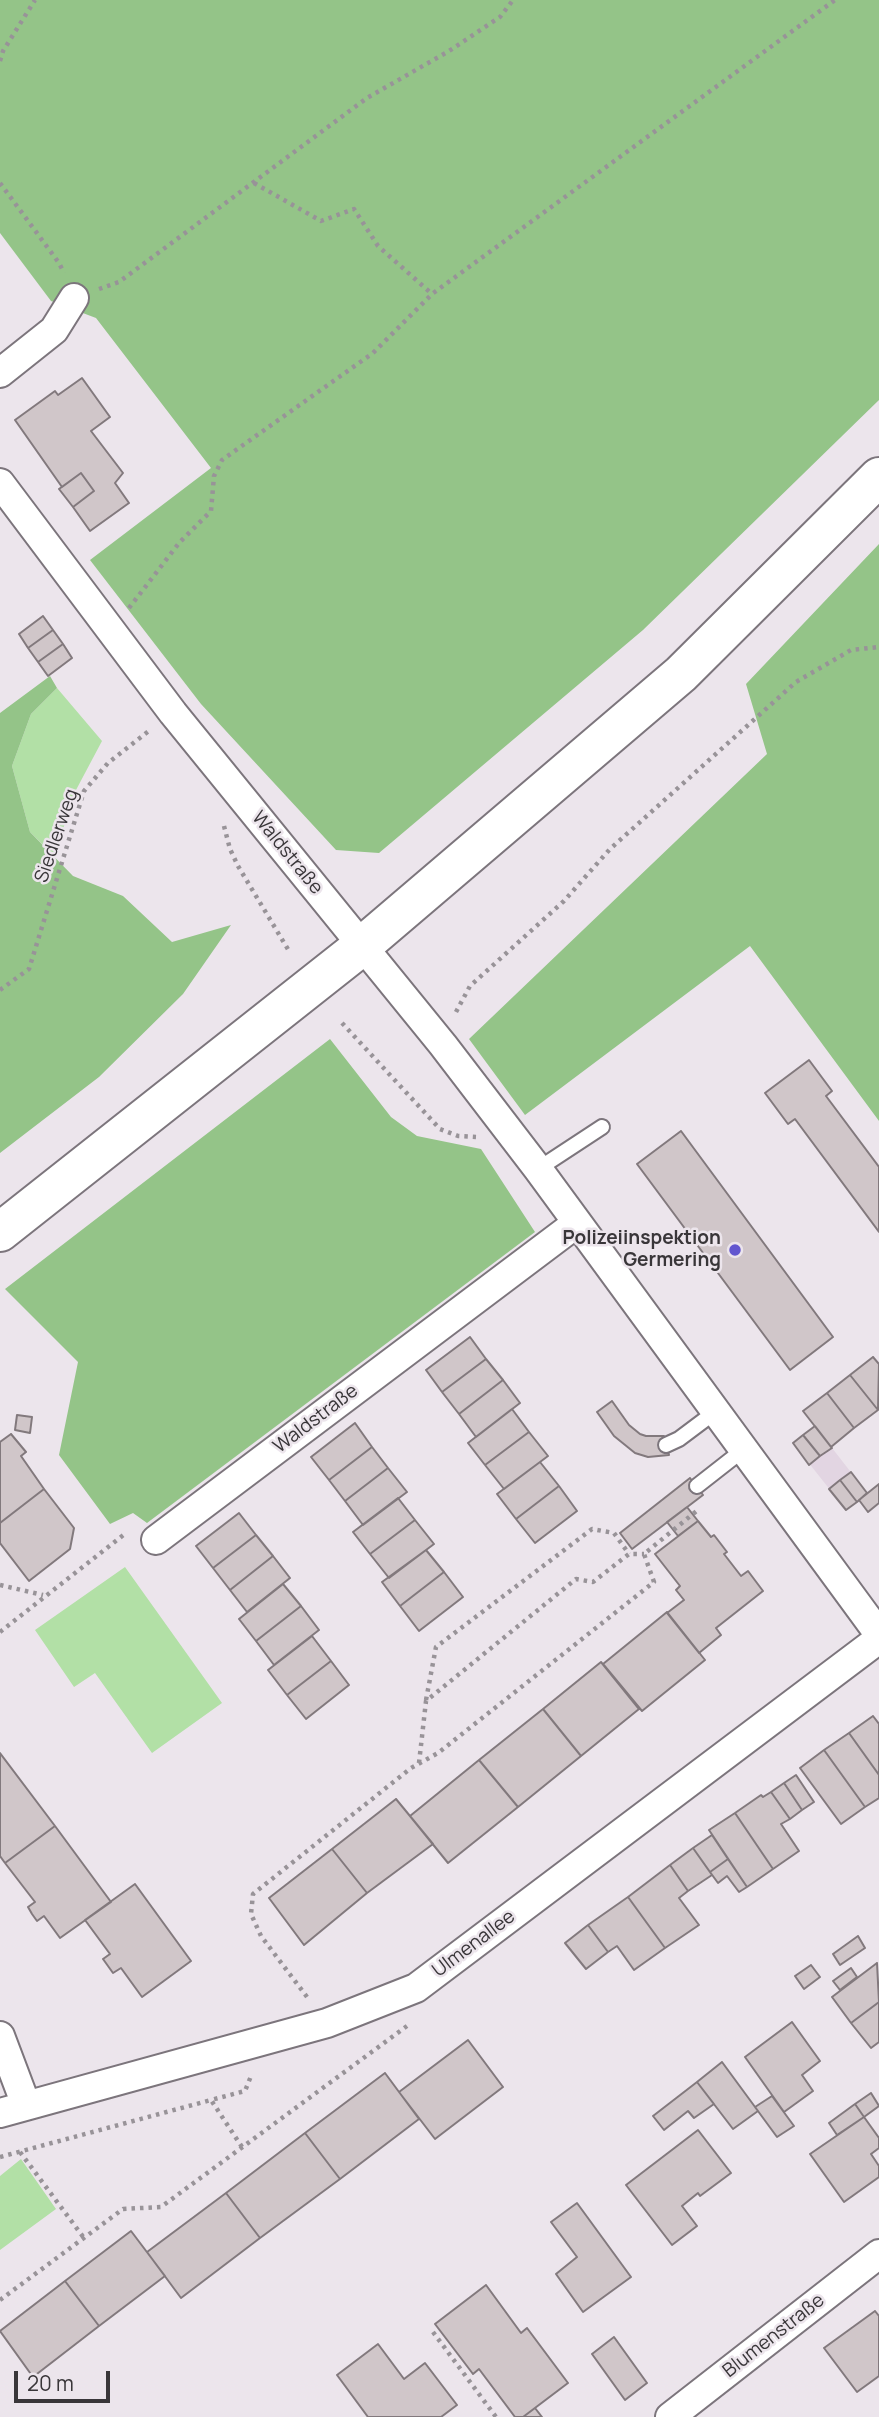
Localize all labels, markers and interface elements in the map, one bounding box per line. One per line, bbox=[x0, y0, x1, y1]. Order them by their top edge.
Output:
street label: Siedlerweg bbox=[30, 786, 84, 886]
street label: Waldstraße bbox=[247, 807, 327, 899]
place label: Polizeiinspektion Germering bbox=[562, 1228, 721, 1272]
marker: Polizeiinspektion Germering bbox=[727, 1242, 743, 1258]
street label: Waldstraße bbox=[269, 1380, 363, 1458]
street label: Ulmenallee bbox=[428, 1906, 520, 1982]
street label: Blumenstraße bbox=[719, 2289, 829, 2383]
scale bar bbox=[18, 2358, 114, 2402]
text: 20 m bbox=[27, 2369, 74, 2397]

